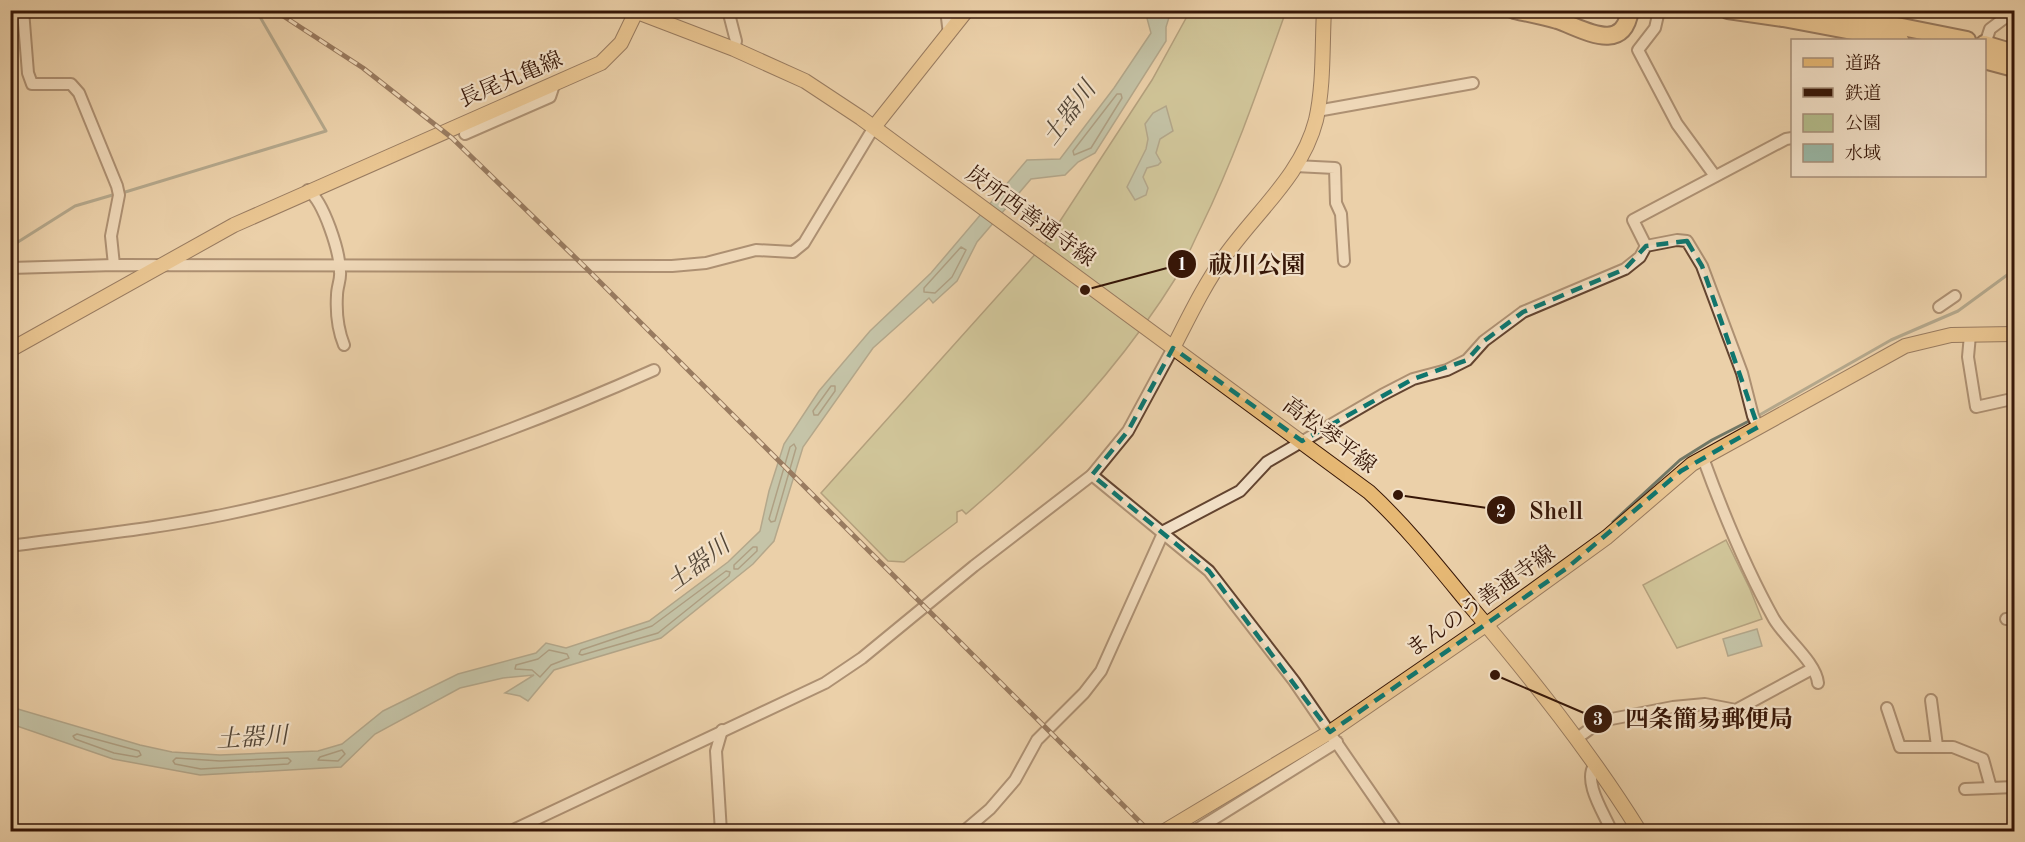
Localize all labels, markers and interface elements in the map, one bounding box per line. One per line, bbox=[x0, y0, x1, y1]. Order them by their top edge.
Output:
legend bbox=[1791, 39, 1986, 177]
street label: 長尾丸亀線 bbox=[455, 47, 566, 112]
text: 道路 bbox=[1845, 53, 1881, 73]
water label: 土器川 bbox=[1036, 74, 1103, 150]
text: 鉄道 bbox=[1845, 83, 1881, 103]
text: 公園 bbox=[1845, 114, 1881, 133]
text: 水域 bbox=[1845, 143, 1881, 163]
street label: 炭所西善通寺線 bbox=[961, 161, 1100, 271]
callout: 祓川公園 bbox=[1167, 243, 1317, 285]
text: 祓川公園 bbox=[1209, 252, 1305, 279]
text: 1 bbox=[1177, 256, 1187, 274]
street label: 高松琴平線 bbox=[1278, 393, 1381, 478]
callout: Shell bbox=[1486, 489, 1595, 531]
text: Shell bbox=[1529, 501, 1583, 525]
text: 2 bbox=[1496, 503, 1506, 521]
water label: 土器川 bbox=[661, 530, 737, 596]
street label: まんのう善通寺線 bbox=[1401, 541, 1559, 661]
callout: 四条簡易郵便局 bbox=[1583, 698, 1805, 740]
text: 四条簡易郵便局 bbox=[1625, 706, 1793, 733]
text: 3 bbox=[1593, 711, 1603, 729]
water label: 土器川 bbox=[215, 721, 292, 753]

